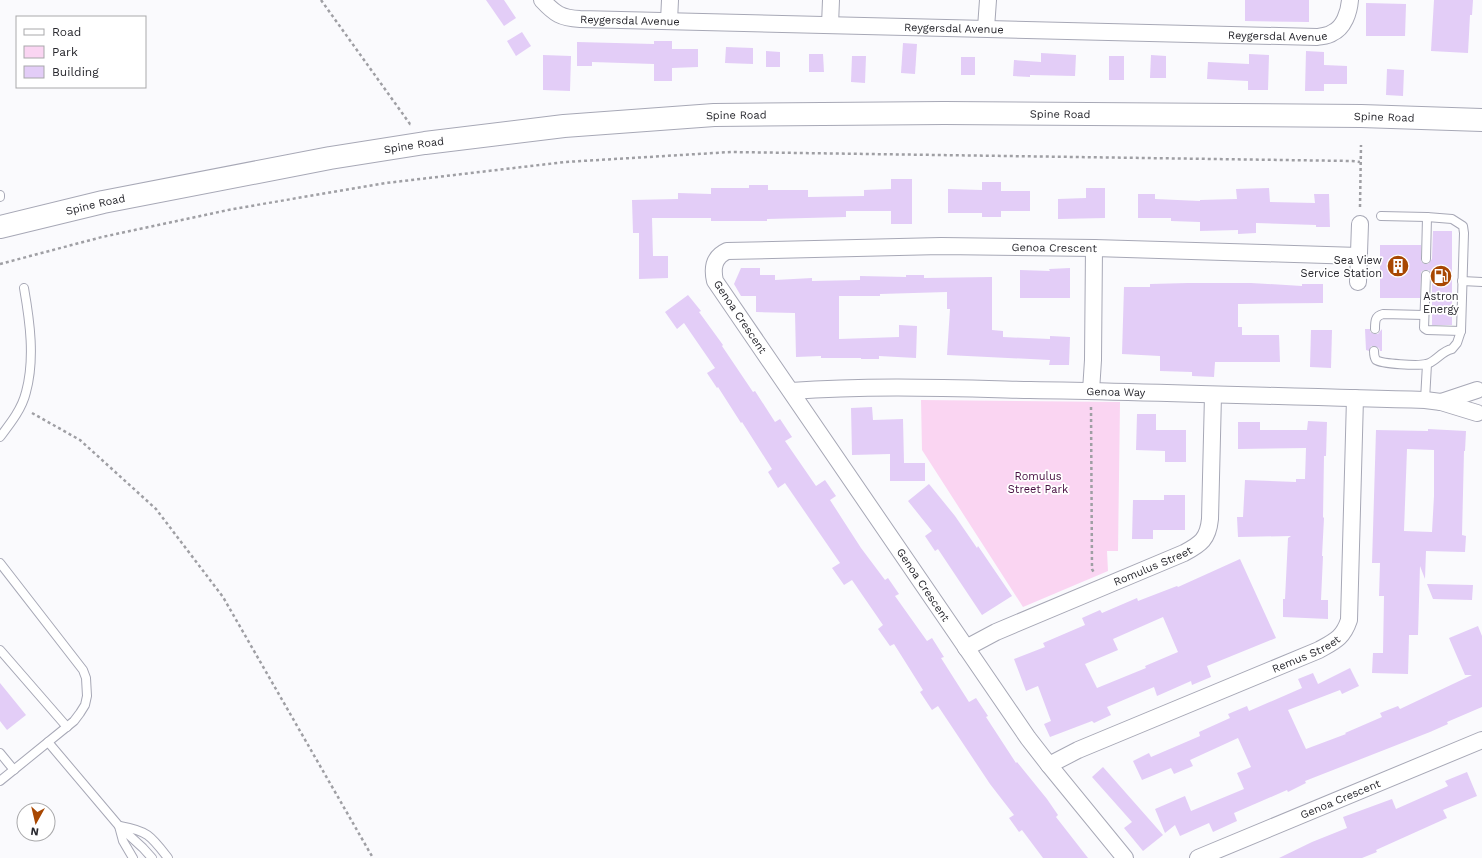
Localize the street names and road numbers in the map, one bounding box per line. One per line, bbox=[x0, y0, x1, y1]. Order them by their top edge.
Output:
street label: Reygersdal Avenue bbox=[580, 13, 680, 28]
street label: Reygersdal Avenue bbox=[904, 20, 1004, 36]
street label: Reygersdal Avenue bbox=[1228, 28, 1329, 44]
street label: Spine Road bbox=[1030, 107, 1091, 121]
street label: Spine Road bbox=[705, 108, 767, 122]
street label: Spine Road bbox=[1354, 109, 1415, 124]
street label: Spine Road bbox=[383, 134, 445, 156]
street label: Spine Road bbox=[64, 191, 126, 217]
street label: Genoa Crescent bbox=[1011, 240, 1097, 255]
street label: Genoa Crescent bbox=[711, 278, 769, 356]
street label: Genoa Way bbox=[1086, 385, 1146, 399]
street label: Romulus Street bbox=[1112, 543, 1195, 588]
street label: Genoa Crescent bbox=[894, 546, 952, 624]
street label: Remus Street bbox=[1270, 632, 1343, 675]
street label: Genoa Crescent bbox=[1298, 776, 1383, 821]

